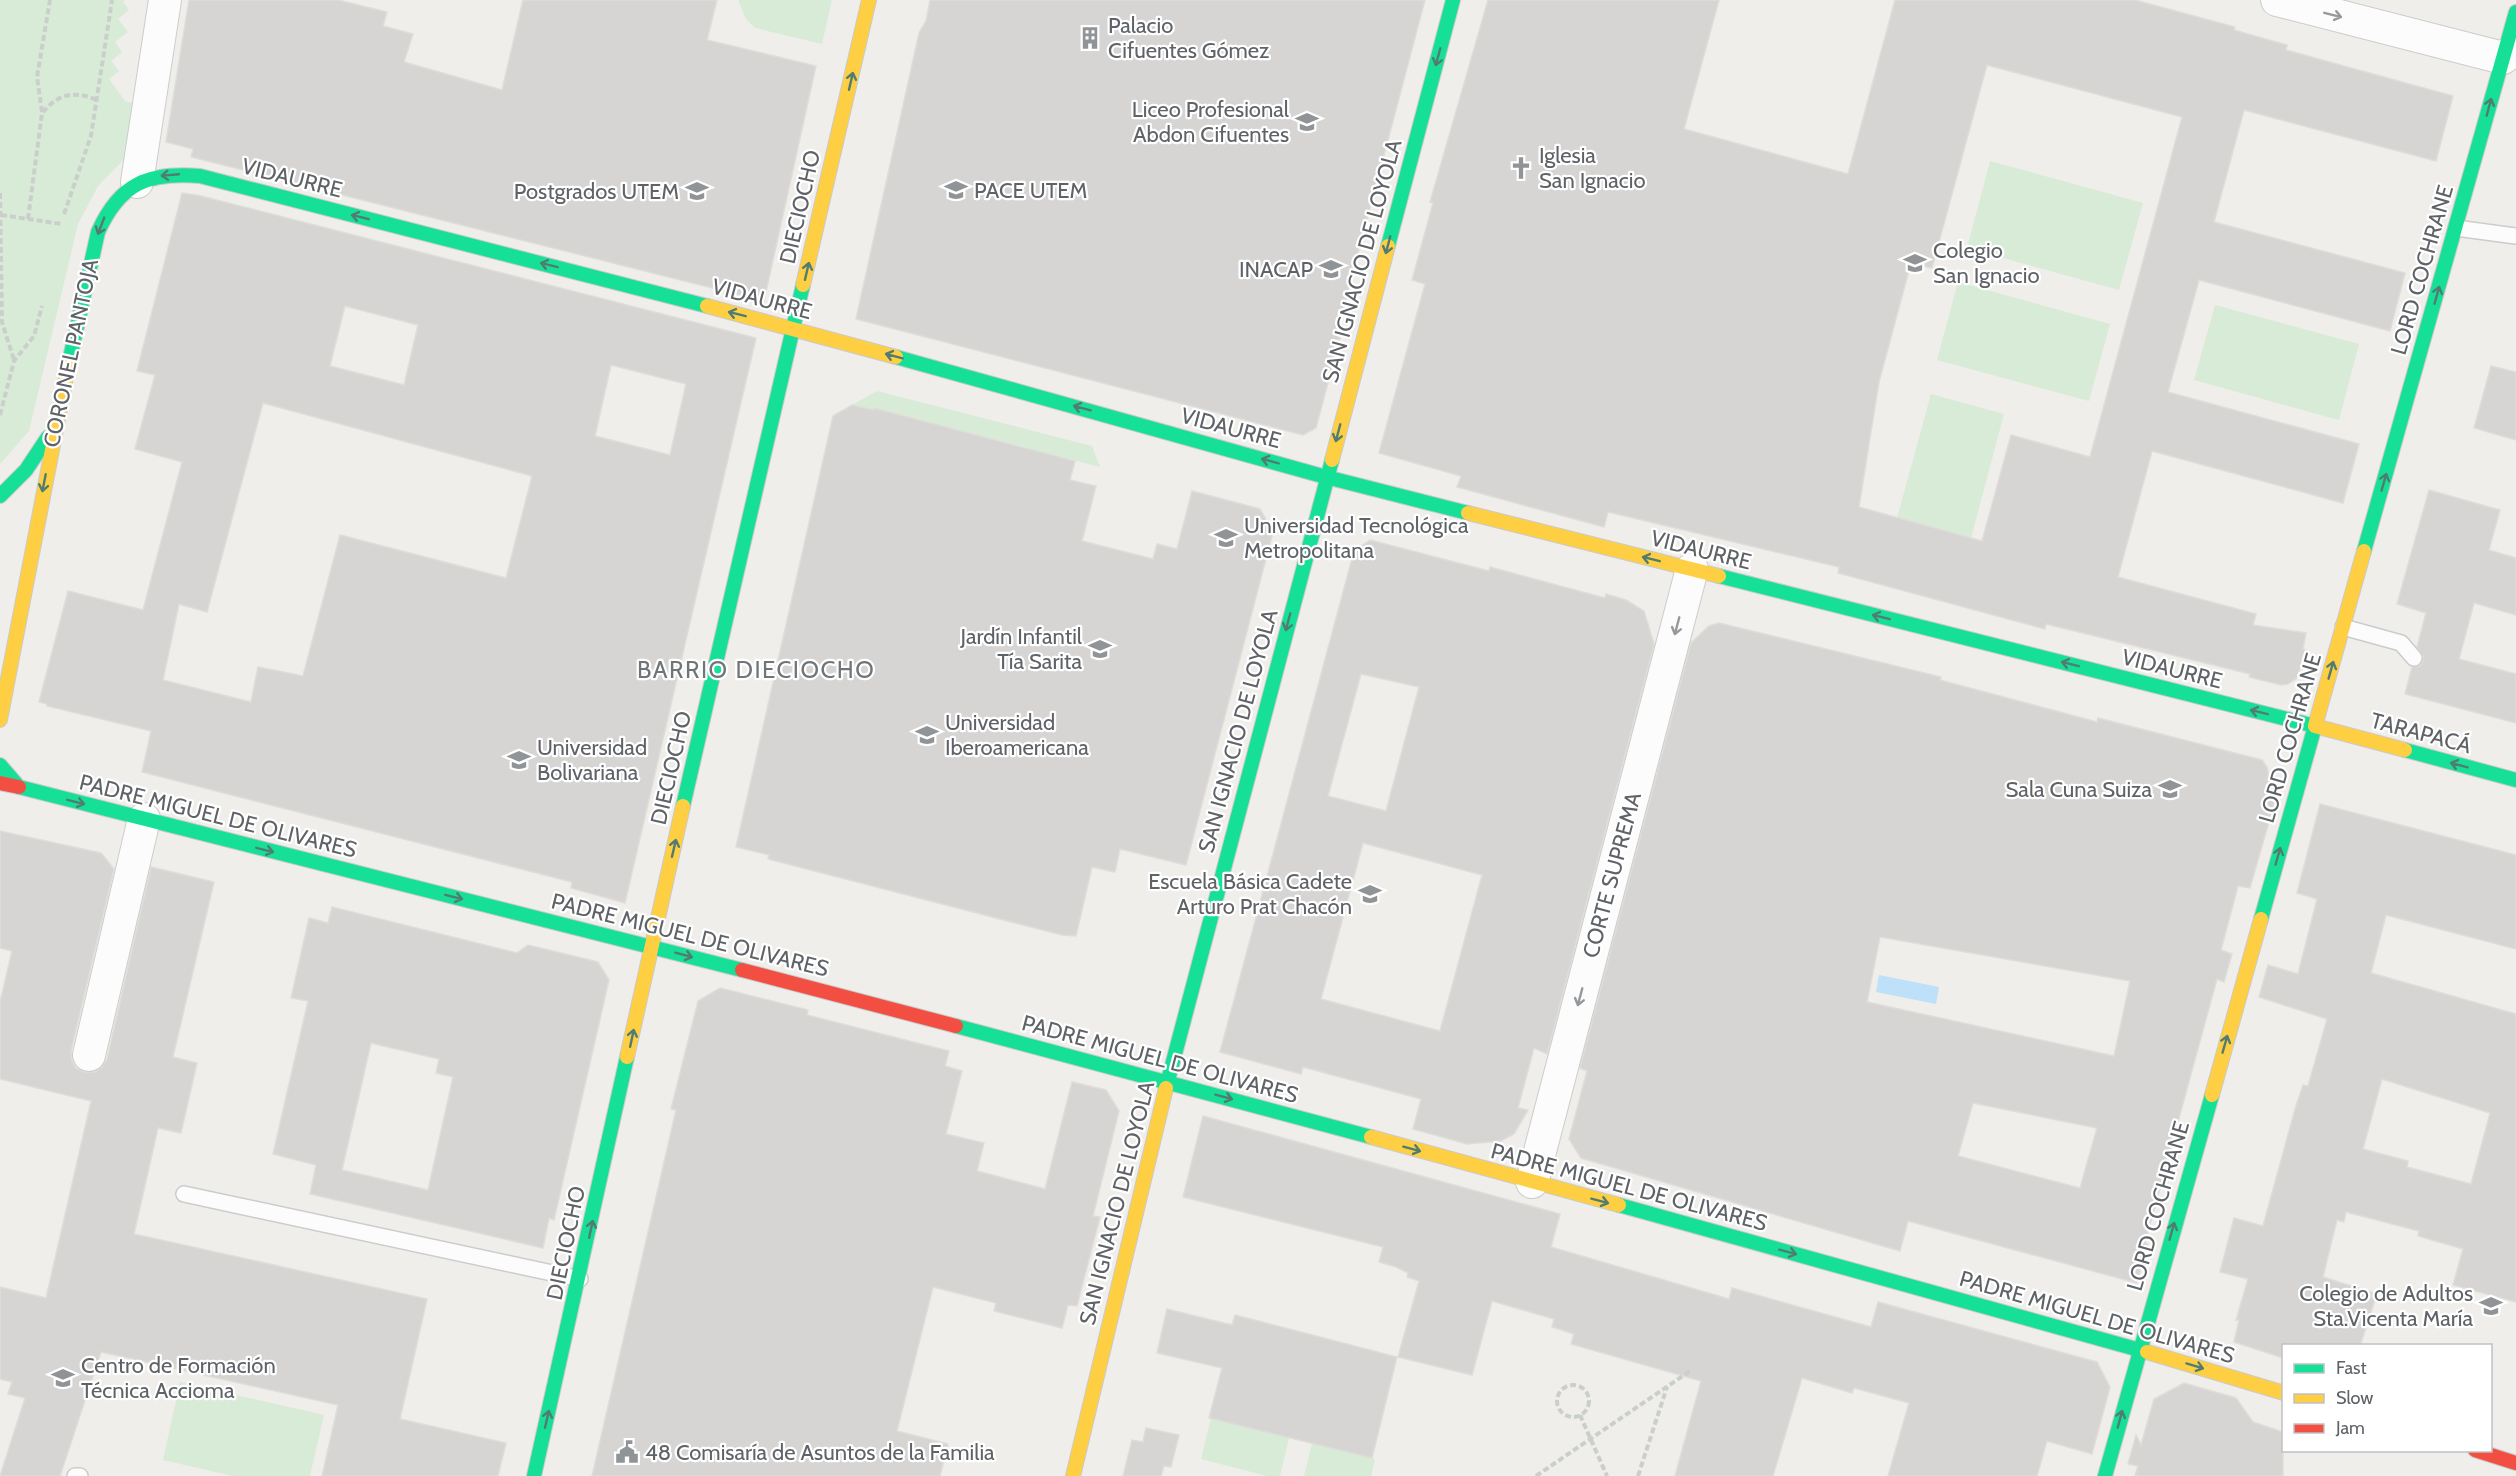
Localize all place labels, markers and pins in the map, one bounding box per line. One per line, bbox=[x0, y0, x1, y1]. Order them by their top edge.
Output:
place label: Palacio Cifuentes Gómez bbox=[1108, 12, 1269, 64]
building icon: Palacio Cifuentes Gómez bbox=[1077, 25, 1103, 51]
place label: Liceo Profesional Abdon Cifuentes bbox=[1132, 96, 1290, 148]
school or university icon: Liceo Profesional Abdon Cifuentes bbox=[1294, 109, 1320, 135]
place label: Iglesia San Ignacio bbox=[1539, 142, 1646, 194]
church icon: Iglesia San Ignacio bbox=[1508, 155, 1534, 181]
school or university icon: PACE UTEM bbox=[943, 177, 969, 203]
place label: PACE UTEM bbox=[974, 177, 1087, 204]
place label: Postgrados UTEM bbox=[514, 178, 679, 205]
school or university icon: Postgrados UTEM bbox=[684, 178, 710, 204]
place label: Colegio San Ignacio bbox=[1933, 237, 2040, 289]
school or university icon: Colegio San Ignacio bbox=[1902, 250, 1928, 276]
place label: INACAP bbox=[1239, 256, 1313, 283]
school or university icon: INACAP bbox=[1318, 256, 1344, 282]
place label: Universidad Tecnológica Metropolitana bbox=[1244, 512, 1469, 564]
school or university icon: Universidad Tecnológica Metropolitana bbox=[1213, 525, 1239, 551]
place label: Jardín Infantil Tía Sarita bbox=[960, 623, 1083, 675]
school or university icon: Jardín Infantil Tía Sarita bbox=[1087, 636, 1113, 662]
place label: Universidad Iberoamericana bbox=[945, 709, 1089, 761]
school or university icon: Universidad Iberoamericana bbox=[914, 722, 940, 748]
place label: Universidad Bolivariana bbox=[537, 734, 647, 786]
school or university icon: Universidad Bolivariana bbox=[506, 747, 532, 773]
place label: Sala Cuna Suiza bbox=[2006, 776, 2152, 803]
school or university icon: Sala Cuna Suiza bbox=[2157, 776, 2183, 802]
place label: Escuela Básica Cadete Arturo Prat Chacón bbox=[1148, 868, 1352, 920]
school or university icon: Escuela Básica Cadete Arturo Prat Chacón bbox=[1357, 881, 1383, 907]
place label: Colegio de Adultos Sta.Vicenta María bbox=[2299, 1280, 2473, 1332]
school or university icon: Colegio de Adultos Sta.Vicenta María bbox=[2478, 1293, 2504, 1319]
place label: Centro de Formación Técnica Accioma bbox=[81, 1352, 276, 1404]
school or university icon: Centro de Formación Técnica Accioma bbox=[50, 1365, 76, 1391]
public building icon: 48 Comisaría de Asuntos de la Familia bbox=[614, 1439, 640, 1465]
place label: 48 Comisaría de Asuntos de la Familia bbox=[645, 1439, 995, 1466]

